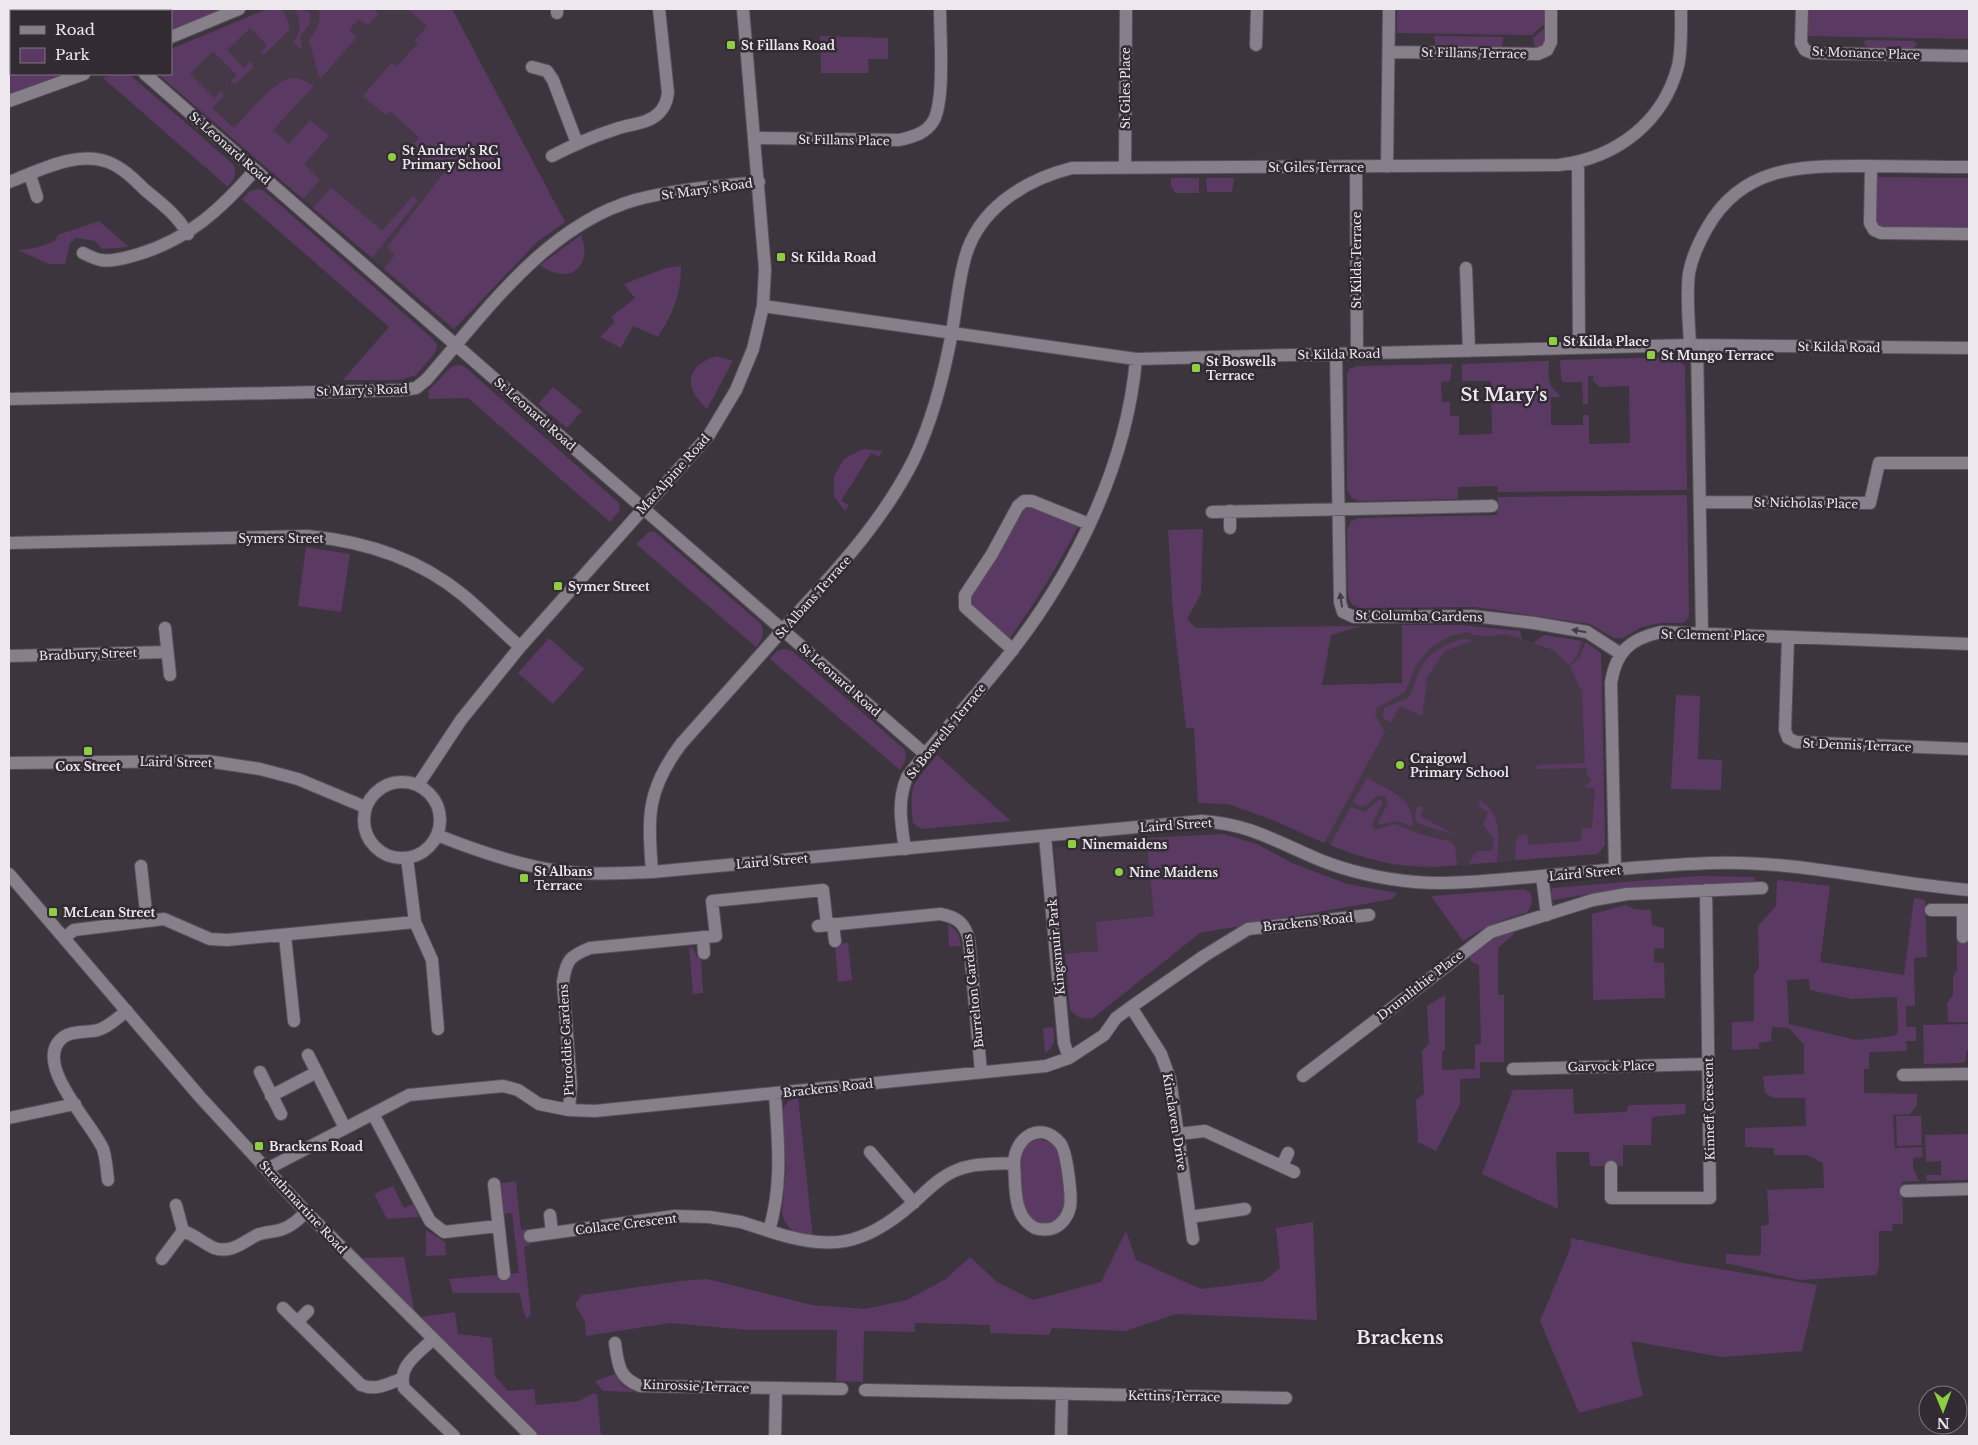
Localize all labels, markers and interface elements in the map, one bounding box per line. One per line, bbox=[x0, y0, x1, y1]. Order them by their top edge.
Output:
legend bbox=[10, 10, 172, 75]
text: Road bbox=[55, 20, 95, 39]
place label: St Fillans Road bbox=[741, 38, 836, 53]
marker: St Fillans Road bbox=[725, 39, 737, 51]
street label: St Monance Place bbox=[1812, 44, 1920, 62]
text: Park bbox=[55, 45, 91, 64]
street label: St Fillans Terrace bbox=[1421, 45, 1527, 61]
street label: St Giles Place bbox=[1118, 47, 1133, 129]
street label: St Leonard Road bbox=[186, 109, 274, 187]
street label: St Fillans Place bbox=[798, 132, 890, 148]
place label: St Andrew's RC Primary School bbox=[402, 143, 502, 172]
marker: St Andrew's RC Primary School bbox=[386, 151, 398, 163]
street label: St Giles Terrace bbox=[1268, 160, 1364, 175]
street label: St Mary's Road bbox=[660, 175, 754, 203]
street label: St Kilda Terrace bbox=[1349, 211, 1364, 309]
place label: St Kilda Road bbox=[791, 250, 877, 265]
marker: St Kilda Road bbox=[775, 251, 787, 263]
place label: St Kilda Place bbox=[1563, 334, 1649, 349]
marker: St Kilda Place bbox=[1547, 335, 1559, 347]
street label: St Kilda Road bbox=[1797, 339, 1881, 355]
street label: St Kilda Road bbox=[1297, 346, 1381, 362]
place label: St Mungo Terrace bbox=[1661, 348, 1774, 363]
marker: St Mungo Terrace bbox=[1645, 349, 1657, 361]
place label: St Boswells Terrace bbox=[1206, 354, 1277, 383]
marker: St Boswells Terrace bbox=[1190, 362, 1202, 374]
street label: St Leonard Road bbox=[491, 375, 579, 453]
street label: St Mary's Road bbox=[316, 381, 408, 399]
district label: St Mary's bbox=[1460, 384, 1548, 406]
street label: MacAlpine Road bbox=[633, 431, 713, 517]
street label: St Nicholas Place bbox=[1754, 495, 1858, 511]
street label: Symers Street bbox=[238, 531, 324, 546]
street label: St Albans Terrace bbox=[772, 552, 854, 642]
place label: Symer Street bbox=[568, 579, 650, 594]
marker: Symer Street bbox=[552, 580, 564, 592]
one-way arrow bbox=[1337, 591, 1345, 607]
street label: St Columba Gardens bbox=[1355, 607, 1483, 625]
one-way arrow bbox=[1570, 626, 1586, 634]
street label: St Clement Place bbox=[1661, 627, 1765, 643]
street label: St Leonard Road bbox=[796, 641, 884, 719]
street label: Bradbury Street bbox=[39, 645, 138, 663]
street label: St Boswells Terrace bbox=[903, 680, 989, 782]
street label: St Dennis Terrace bbox=[1802, 736, 1912, 754]
marker: Cox Street bbox=[82, 745, 94, 757]
place label: Craigowl Primary School bbox=[1410, 751, 1510, 780]
street label: Laird Street bbox=[140, 754, 213, 770]
place label: Cox Street bbox=[55, 759, 121, 774]
marker: Craigowl Primary School bbox=[1394, 759, 1406, 771]
street label: Laird Street bbox=[1139, 815, 1213, 835]
place label: Ninemaidens bbox=[1082, 837, 1168, 852]
marker: Ninemaidens bbox=[1066, 838, 1078, 850]
street label: Laird Street bbox=[735, 850, 809, 872]
street label: Laird Street bbox=[1548, 862, 1622, 884]
place label: St Albans Terrace bbox=[534, 864, 593, 893]
place label: Nine Maidens bbox=[1129, 865, 1218, 880]
marker: Nine Maidens bbox=[1113, 866, 1125, 878]
marker: St Albans Terrace bbox=[518, 872, 530, 884]
street label: Kingsmuir Park bbox=[1044, 898, 1068, 996]
place label: McLean Street bbox=[63, 905, 156, 920]
marker: McLean Street bbox=[47, 906, 59, 918]
street label: Brackens Road bbox=[1262, 910, 1354, 934]
street label: Burrelton Gardens bbox=[960, 933, 986, 1049]
street label: Drumlithie Place bbox=[1374, 947, 1466, 1023]
street label: Pitroddie Gardens bbox=[556, 984, 576, 1096]
street label: Kinneff Crescent bbox=[1701, 1057, 1717, 1160]
street label: Garvock Place bbox=[1567, 1058, 1655, 1074]
street label: Kinclaven Drive bbox=[1160, 1072, 1190, 1172]
street label: Brackens Road bbox=[782, 1076, 874, 1100]
place label: Brackens Road bbox=[269, 1139, 364, 1154]
marker: Brackens Road bbox=[253, 1140, 265, 1152]
street label: Strathmartine Road bbox=[256, 1157, 350, 1257]
street label: Collace Crescent bbox=[574, 1210, 678, 1238]
district label: Brackens bbox=[1356, 1327, 1444, 1349]
street label: Kinrossie Terrace bbox=[642, 1377, 750, 1395]
north arrow bbox=[1918, 1385, 1968, 1435]
street label: Kettins Terrace bbox=[1128, 1388, 1221, 1404]
text: N bbox=[1936, 1414, 1950, 1432]

